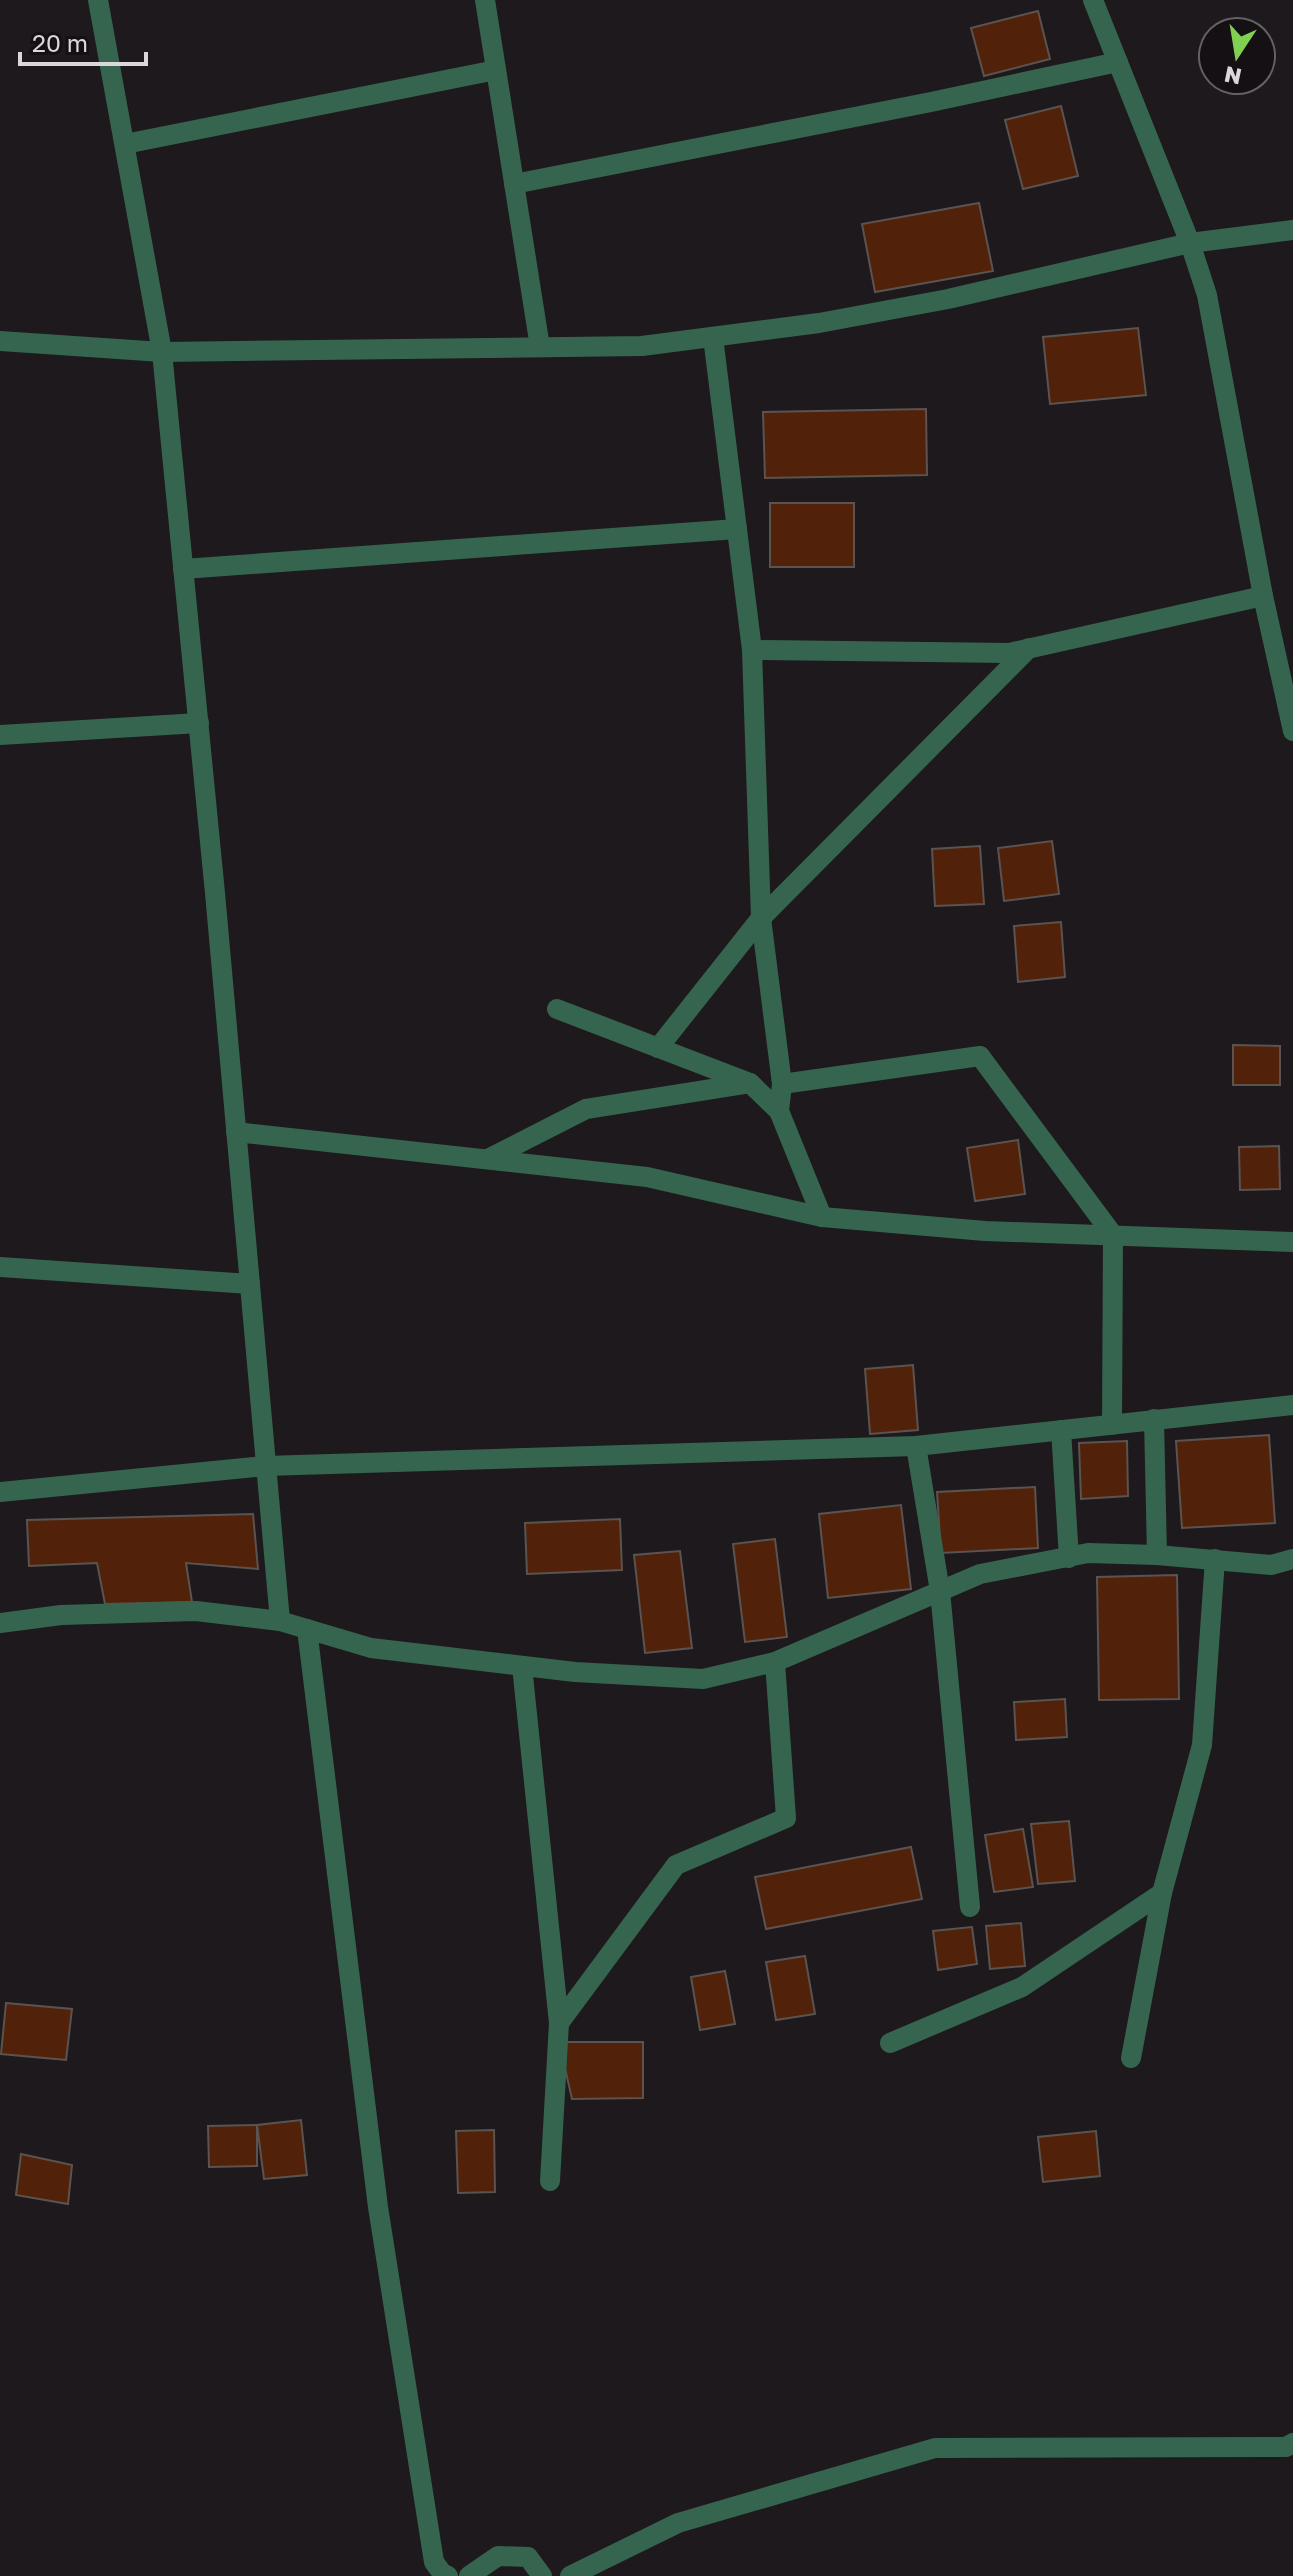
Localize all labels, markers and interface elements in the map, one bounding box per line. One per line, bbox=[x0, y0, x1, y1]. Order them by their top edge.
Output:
scale bar bbox=[20, 16, 146, 66]
north arrow bbox=[1197, 16, 1277, 96]
text: 20 m bbox=[32, 28, 88, 57]
text: N bbox=[1222, 61, 1244, 91]

